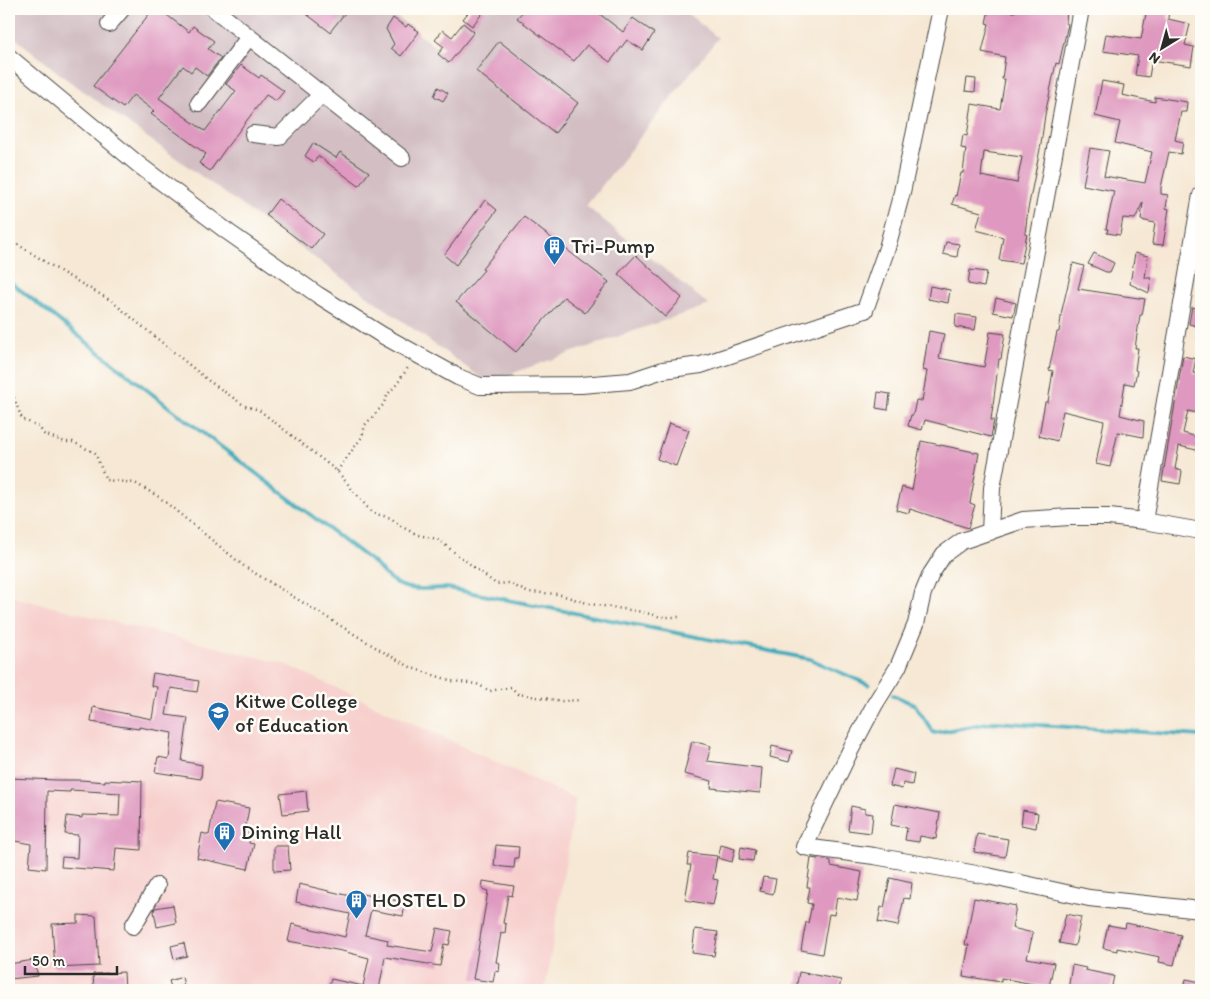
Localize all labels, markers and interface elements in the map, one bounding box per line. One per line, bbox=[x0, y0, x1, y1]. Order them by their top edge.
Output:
north arrow bbox=[1138, 22, 1188, 72]
text: N bbox=[1146, 48, 1163, 68]
place label: Tri-Pump bbox=[571, 233, 655, 258]
building icon: Tri-Pump bbox=[543, 234, 567, 265]
place label: Kitwe College of Education bbox=[235, 688, 357, 737]
school or university icon: Kitwe College of Education bbox=[207, 701, 231, 732]
place label: Dining Hall bbox=[241, 819, 342, 844]
building icon: Dining Hall bbox=[213, 820, 237, 851]
place label: HOSTEL D bbox=[372, 887, 466, 912]
building icon: HOSTEL D bbox=[344, 888, 368, 919]
scale bar bbox=[25, 944, 118, 976]
text: 50 m bbox=[32, 952, 65, 970]

